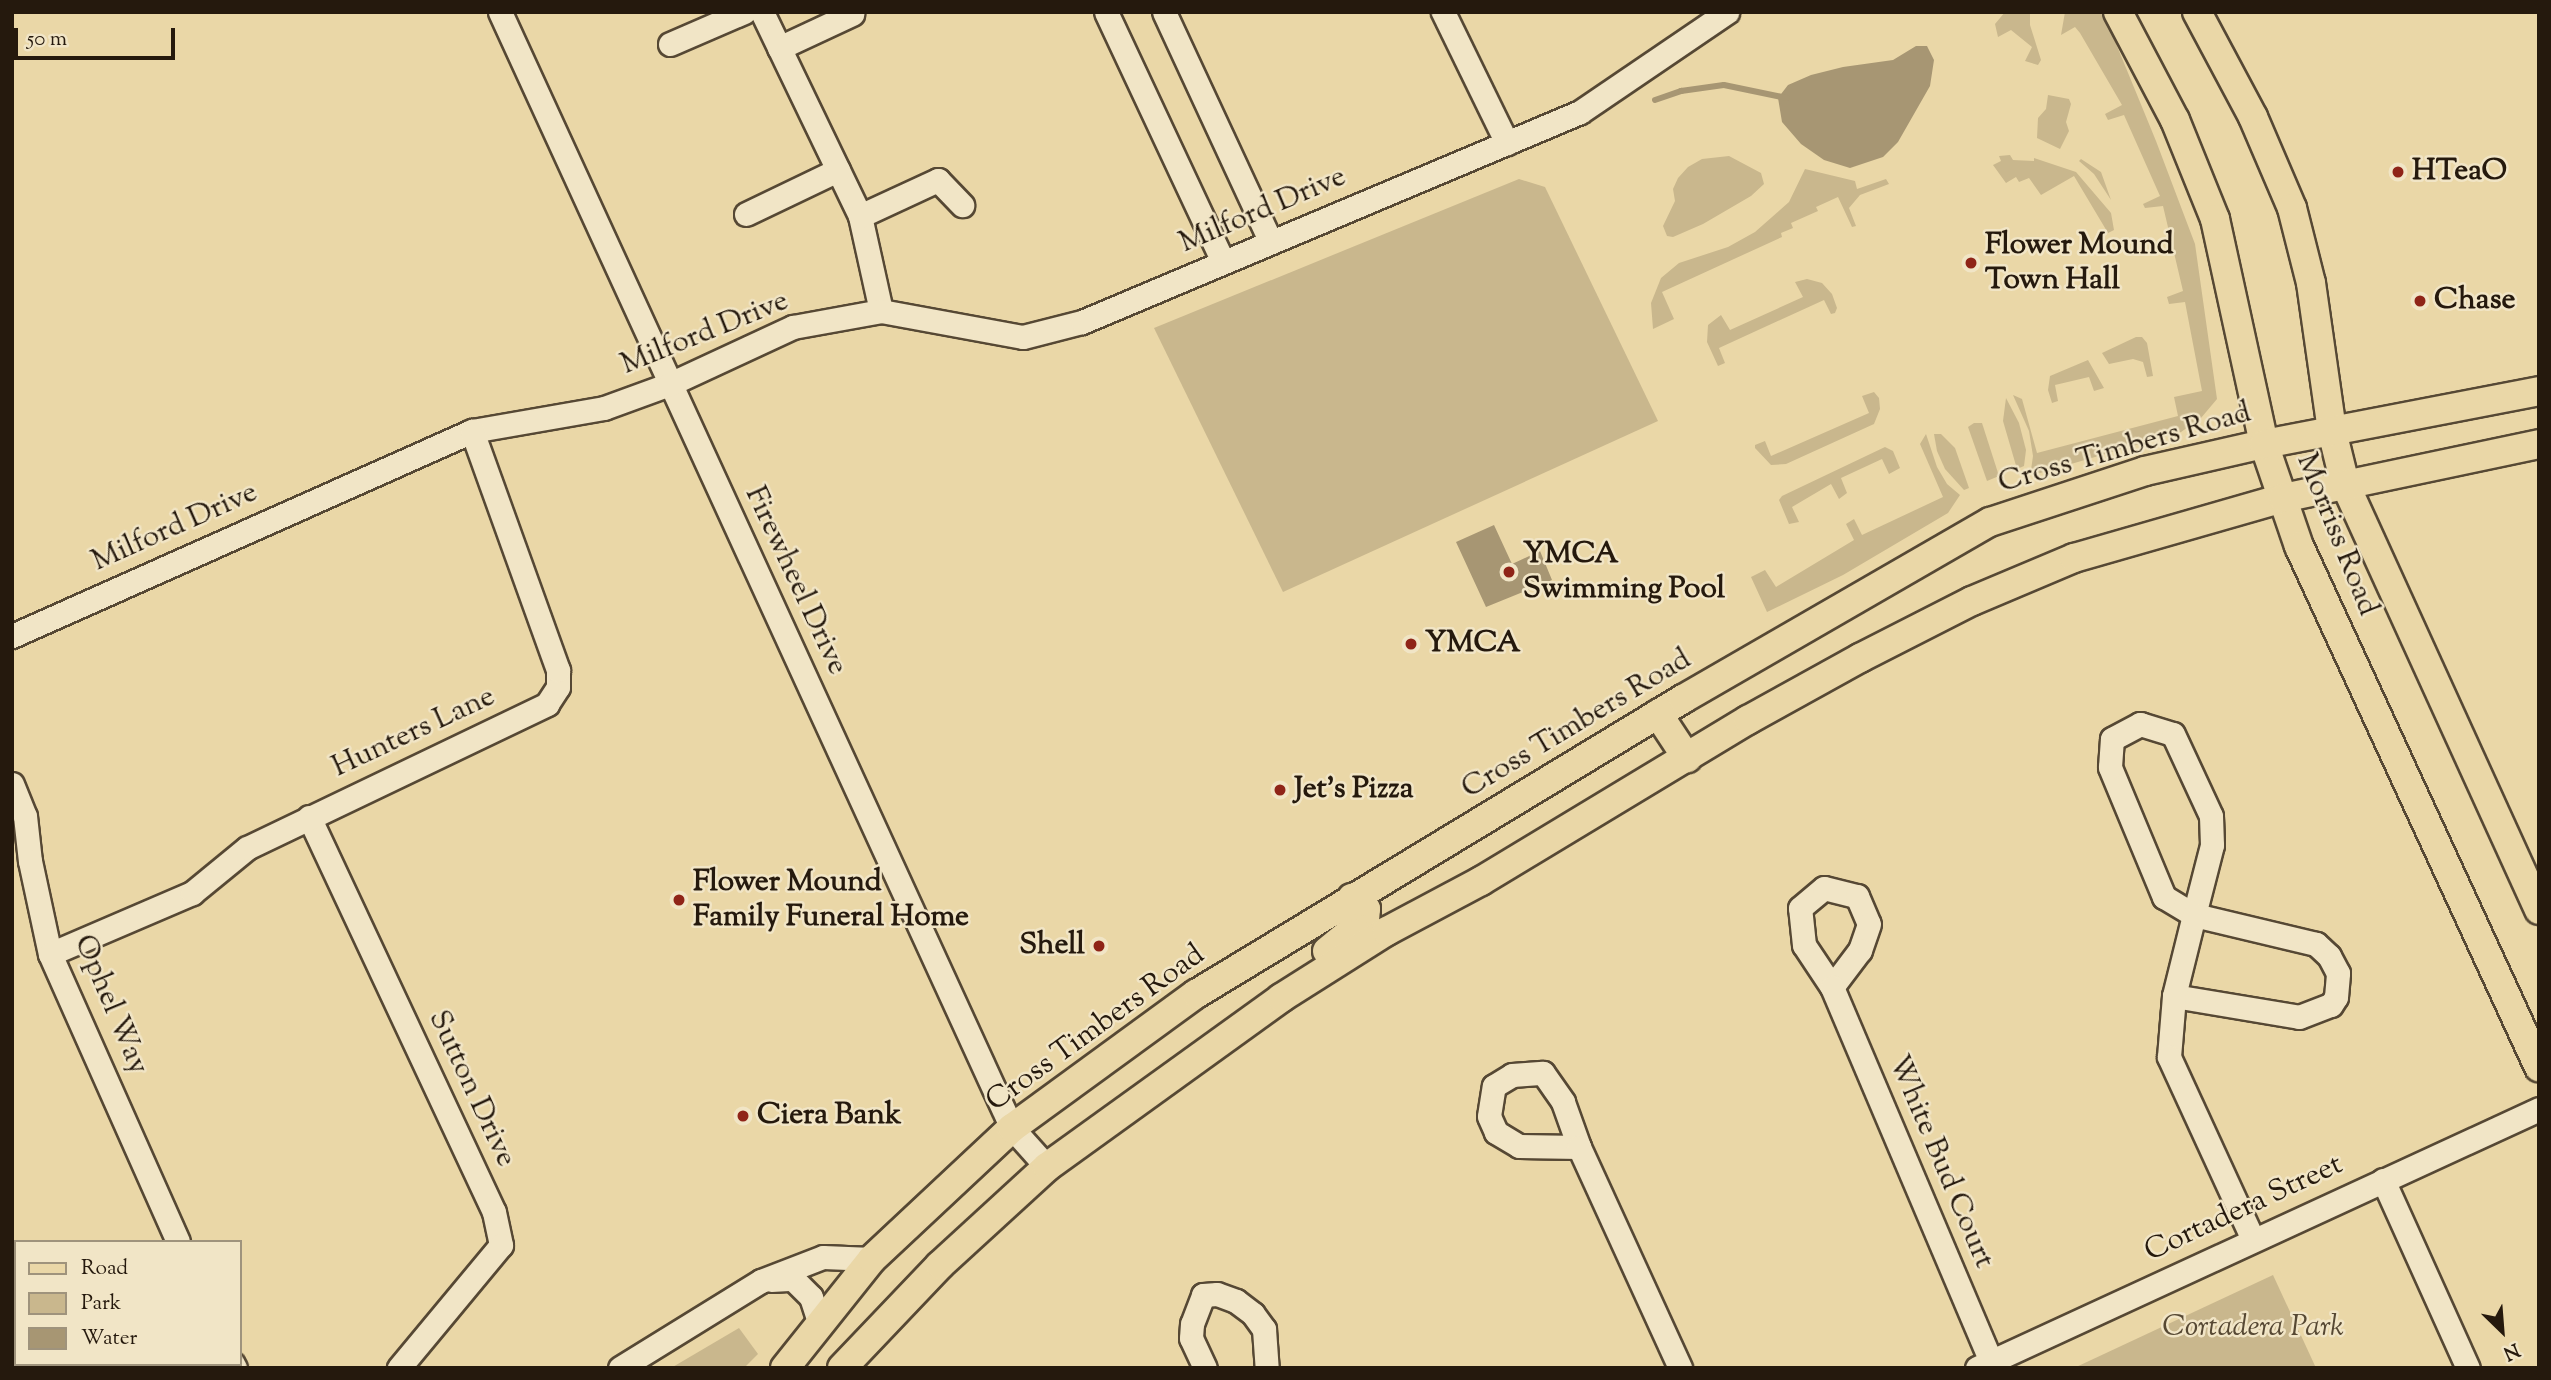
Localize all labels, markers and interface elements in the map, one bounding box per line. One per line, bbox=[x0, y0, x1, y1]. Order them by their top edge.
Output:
scale bar bbox=[18, 14, 178, 58]
text: 50 m bbox=[27, 25, 67, 55]
place label: HTeaO bbox=[2412, 154, 2507, 190]
street label: Milford Drive bbox=[1174, 160, 1352, 262]
marker: HTeaO bbox=[2390, 164, 2406, 180]
place label: Flower Mound Town Hall bbox=[1985, 228, 2174, 298]
marker: Flower Mound Town Hall bbox=[1963, 255, 1979, 271]
place label: Chase bbox=[2434, 283, 2515, 319]
street label: Milford Drive bbox=[616, 284, 794, 384]
marker: Chase bbox=[2412, 293, 2428, 309]
street label: Cross Timbers Road bbox=[1994, 396, 2256, 502]
street label: Morriss Road bbox=[2287, 449, 2385, 621]
street label: Milford Drive bbox=[87, 475, 263, 581]
street label: Firewheel Drive bbox=[736, 481, 854, 681]
place label: YMCA Swimming Pool bbox=[1523, 537, 1725, 608]
marker: YMCA Swimming Pool bbox=[1501, 564, 1517, 580]
place label: YMCA bbox=[1425, 626, 1521, 662]
marker: YMCA bbox=[1403, 636, 1419, 652]
street label: Cross Timbers Road bbox=[1456, 642, 1698, 808]
street label: Hunters Lane bbox=[327, 680, 501, 786]
place label: Jet's Pizza bbox=[1294, 772, 1414, 808]
marker: Jet's Pizza bbox=[1272, 782, 1288, 798]
place label: Flower Mound Family Funeral Home bbox=[693, 865, 969, 936]
marker: Flower Mound Family Funeral Home bbox=[671, 892, 687, 908]
place label: Shell bbox=[1019, 928, 1085, 964]
street label: Ophel Way bbox=[65, 930, 155, 1080]
street label: Cross Timbers Road bbox=[980, 938, 1212, 1120]
marker: Shell bbox=[1091, 938, 1107, 954]
street label: Sutton Drive bbox=[419, 1005, 523, 1173]
street label: White Bud Court bbox=[1879, 1050, 2001, 1274]
place label: Ciera Bank bbox=[757, 1098, 901, 1134]
marker: Ciera Bank bbox=[735, 1108, 751, 1124]
street label: Cortadera Street bbox=[2139, 1147, 2349, 1271]
legend bbox=[14, 1240, 242, 1366]
text: Road bbox=[81, 1254, 128, 1284]
text: Park bbox=[81, 1289, 121, 1319]
north arrow bbox=[2467, 1296, 2537, 1366]
park label: Cortadera Park bbox=[2162, 1310, 2344, 1346]
text: Water bbox=[81, 1324, 137, 1354]
text: N bbox=[2499, 1335, 2524, 1366]

